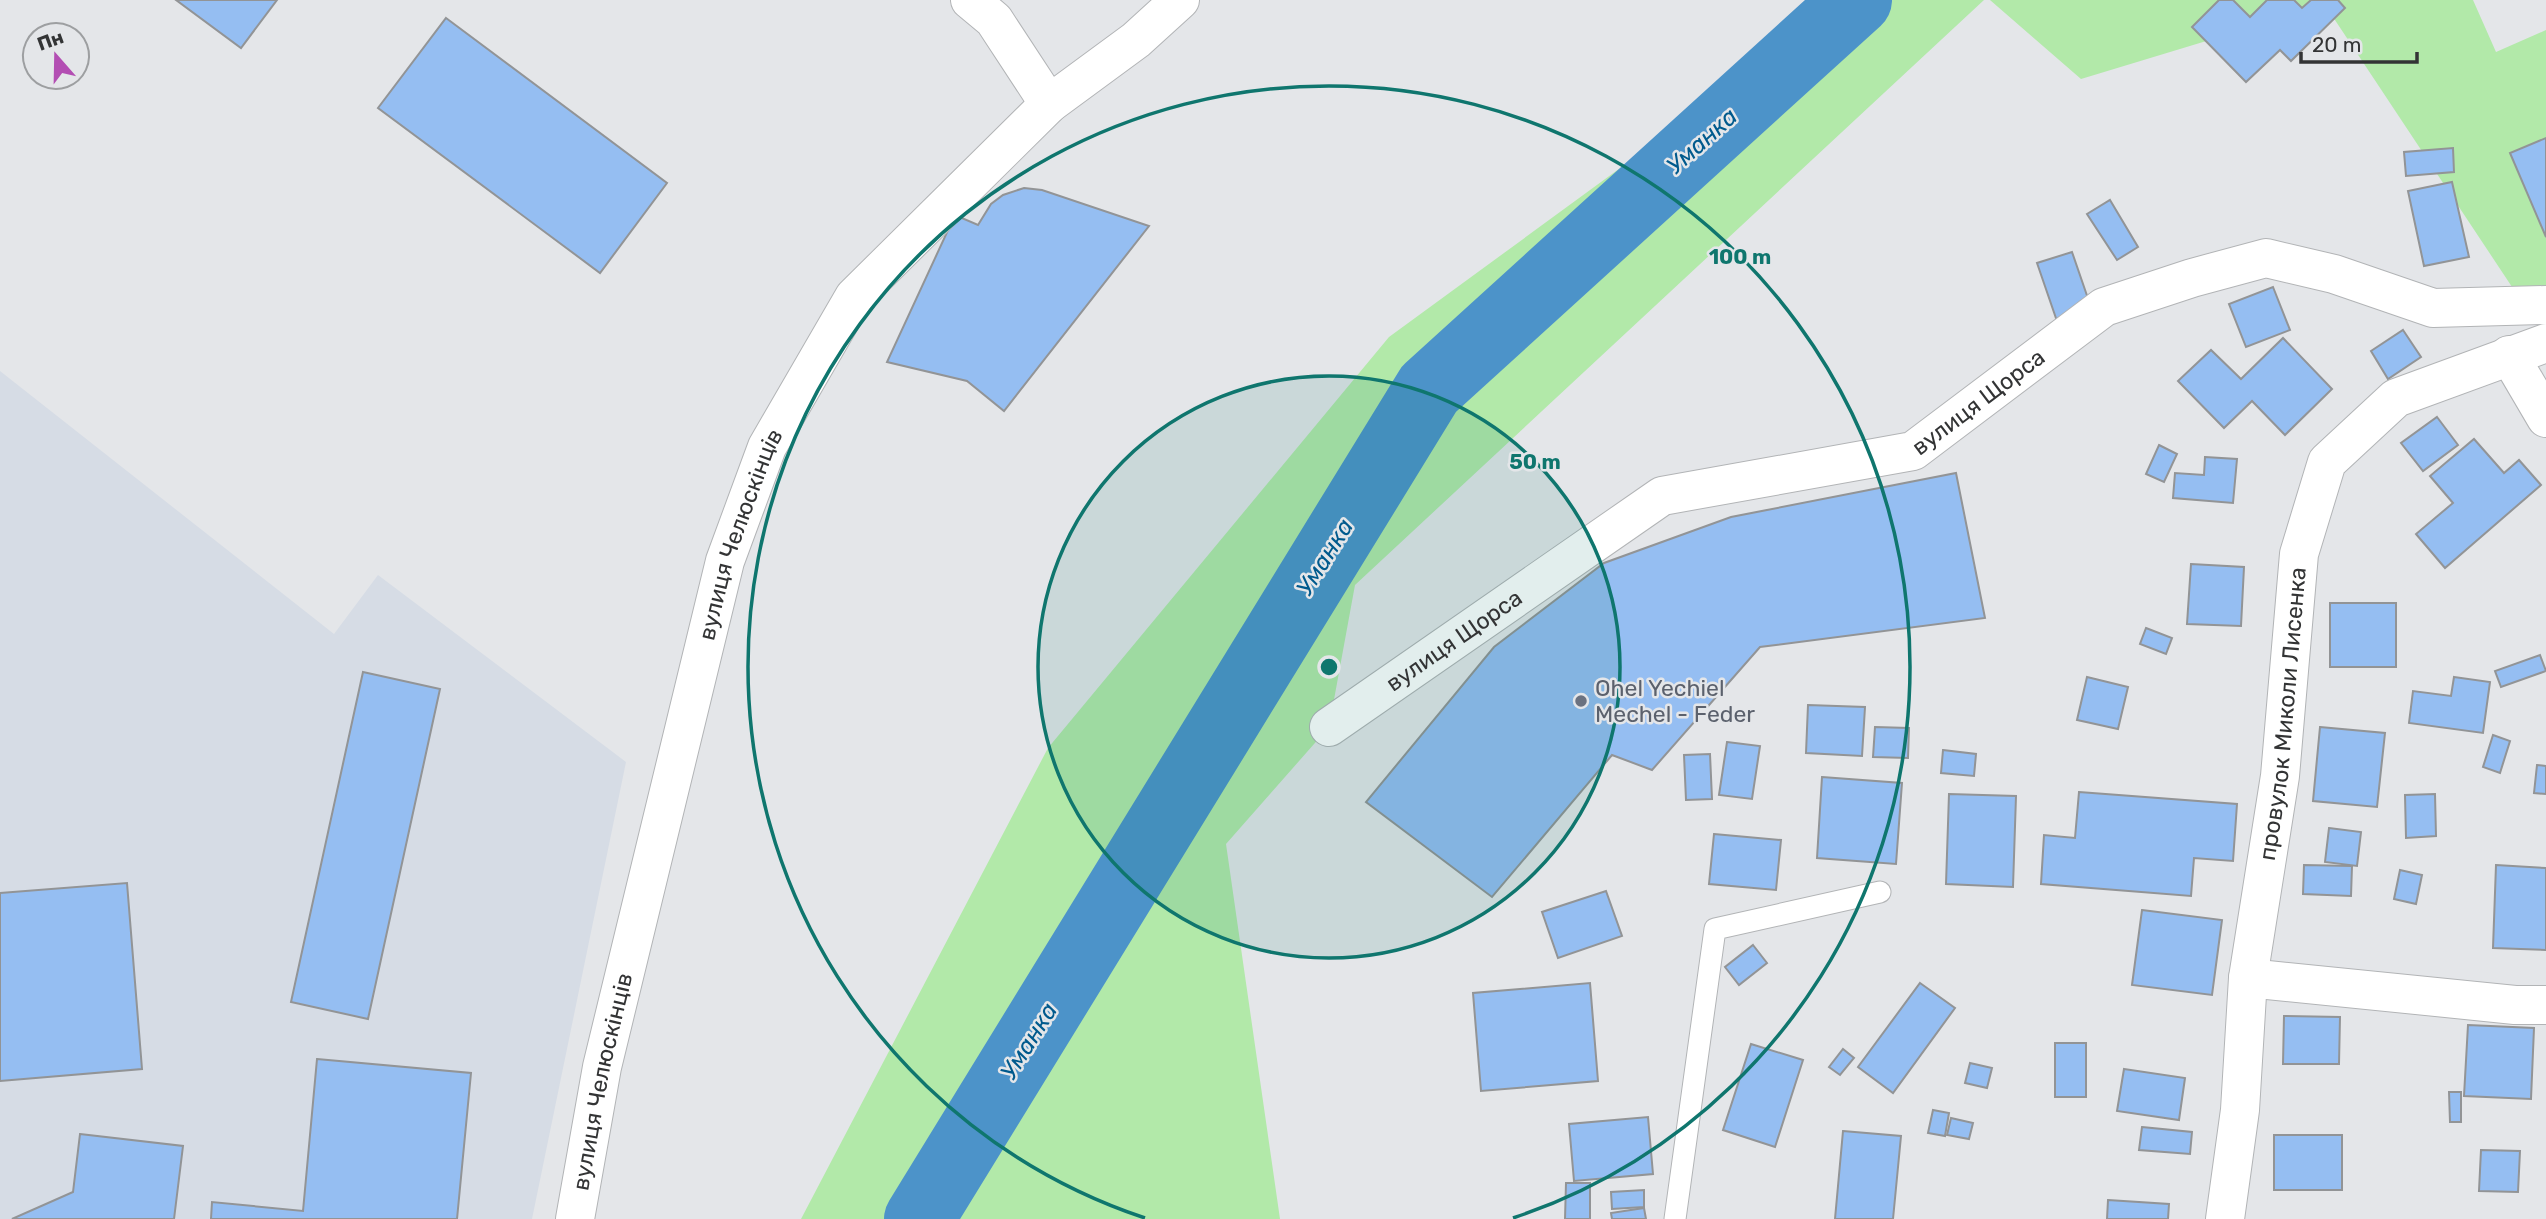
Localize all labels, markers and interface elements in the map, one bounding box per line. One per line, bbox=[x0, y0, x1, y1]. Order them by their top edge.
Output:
north arrow bbox=[21, 21, 91, 91]
scale bar bbox=[2301, 21, 2416, 65]
text: Пн bbox=[34, 25, 67, 56]
text: 20 m bbox=[2312, 32, 2361, 57]
water label: Уманка bbox=[1661, 102, 1743, 180]
text: 100 m bbox=[1709, 244, 1771, 269]
street label: вулиця Щорса bbox=[1906, 343, 2050, 461]
street label: вулиця Челюскінців bbox=[692, 423, 789, 643]
text: 50 m bbox=[1509, 449, 1561, 474]
water label: Уманка bbox=[1291, 514, 1359, 600]
street label: провулок Миколи Лисенка bbox=[2253, 566, 2312, 862]
street label: вулиця Щорса bbox=[1380, 583, 1527, 697]
centre of rings bbox=[1317, 655, 1341, 679]
place label: Ohel Yechiel Mechel - Feder bbox=[1595, 674, 1755, 728]
marker: Ohel Yechiel Mechel - Feder bbox=[1573, 693, 1589, 709]
street label: вулиця Челюскінців bbox=[566, 970, 638, 1193]
water label: Уманка bbox=[995, 998, 1063, 1084]

